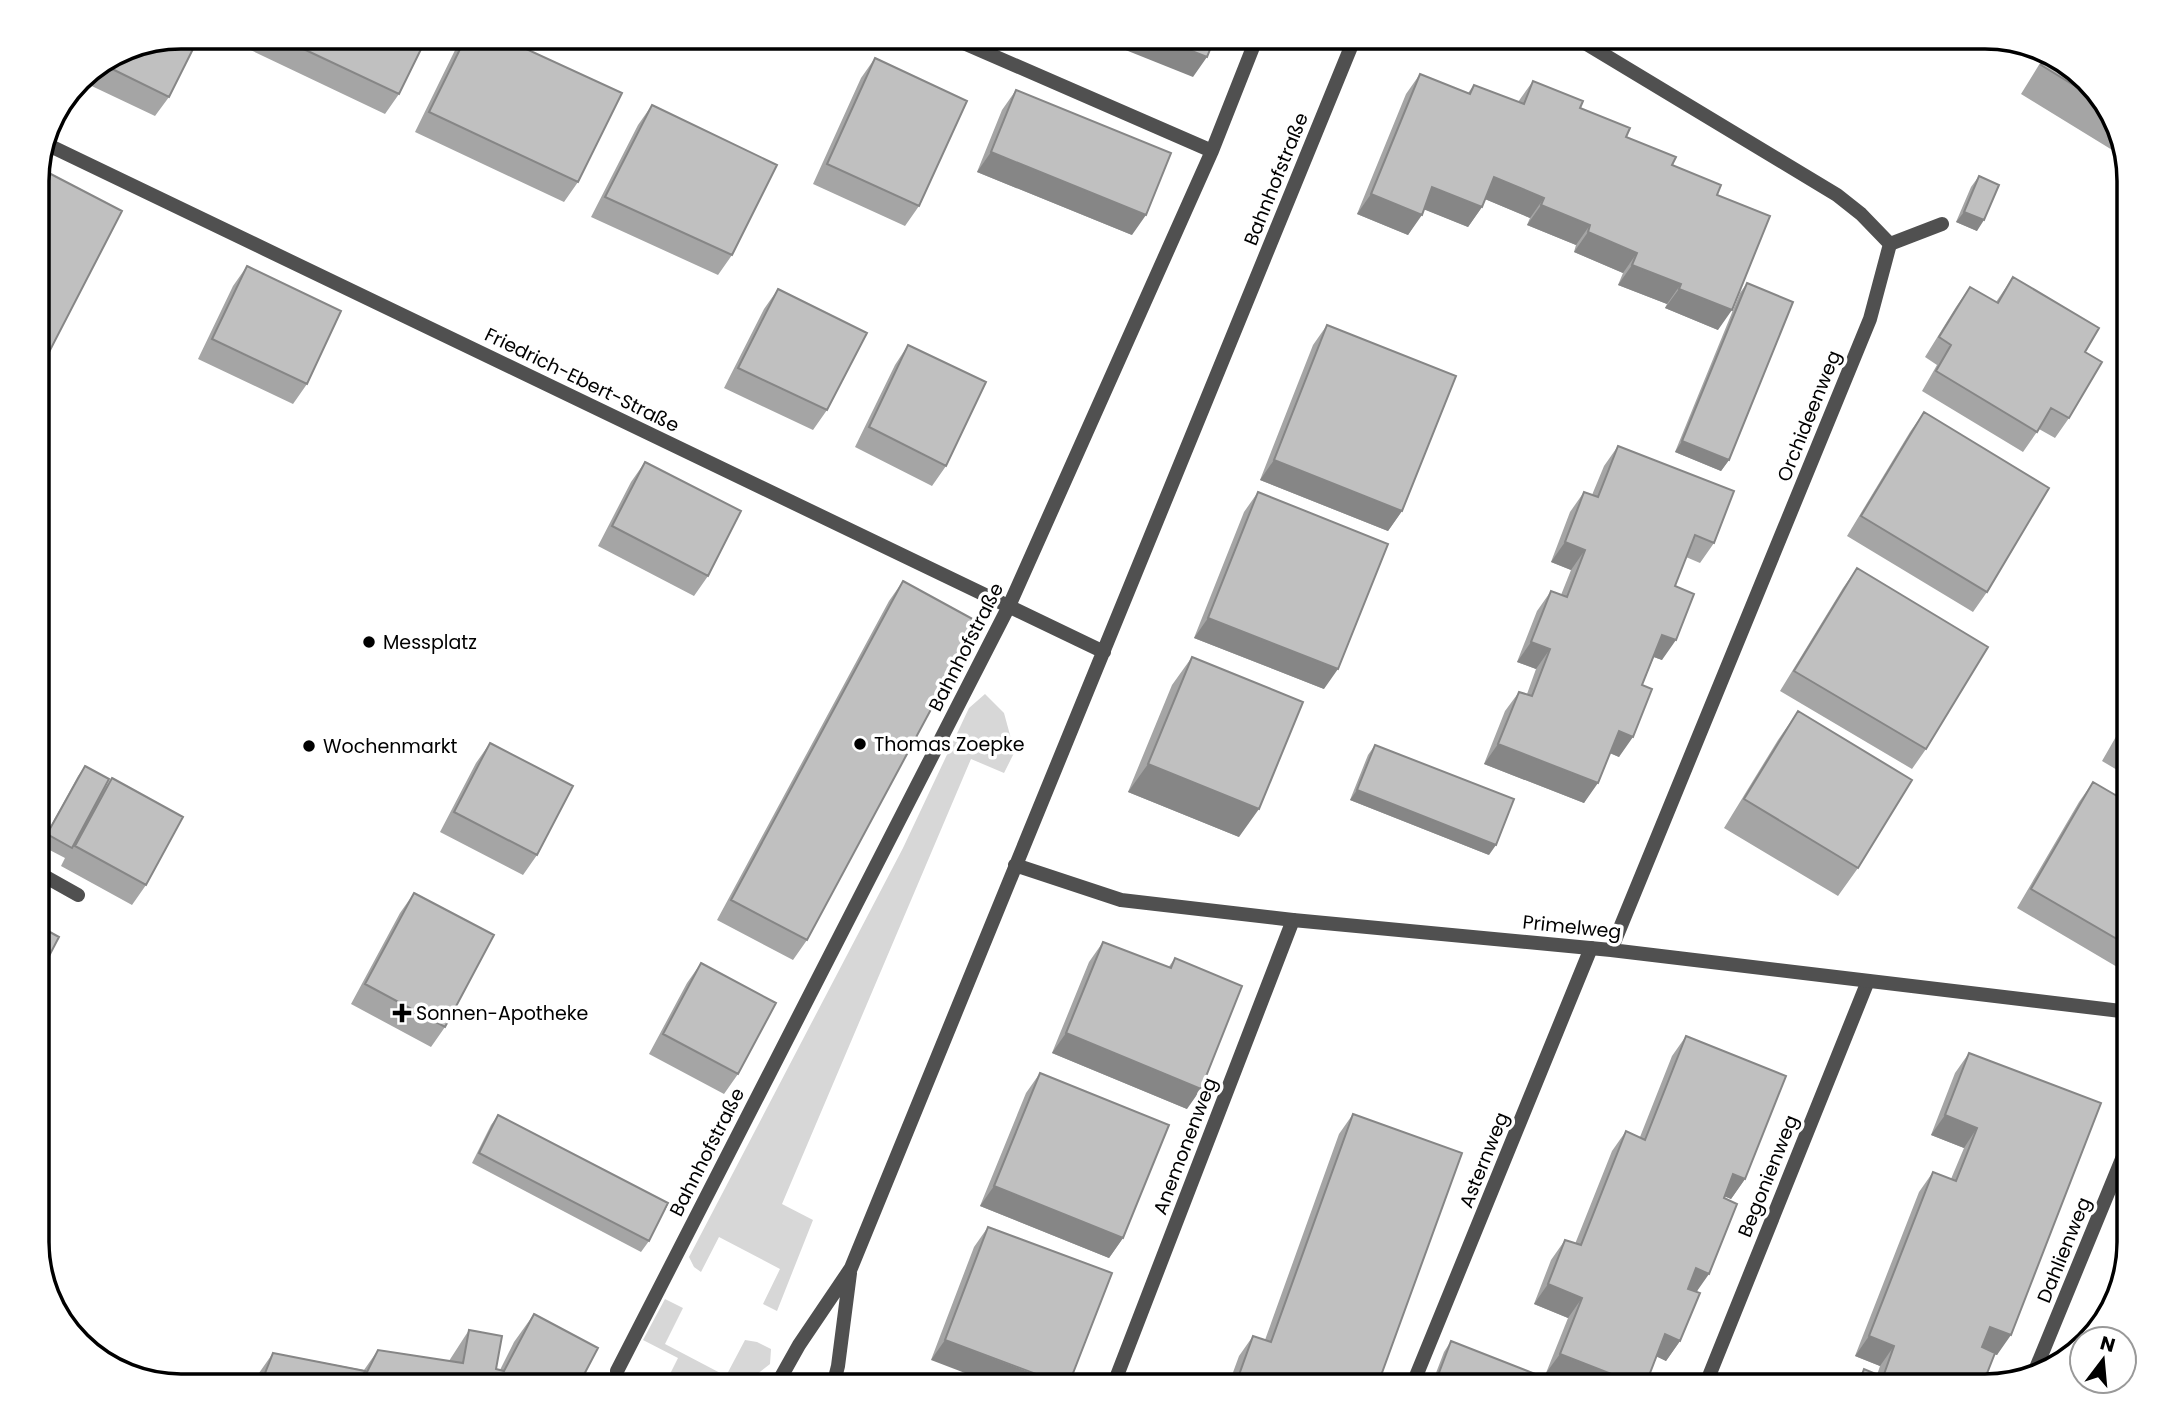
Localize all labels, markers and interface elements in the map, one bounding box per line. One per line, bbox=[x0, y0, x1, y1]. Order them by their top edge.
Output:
street label: Bahnhofstraße bbox=[1237, 109, 1315, 249]
street label: Friedrich-Ebert-Straße bbox=[480, 321, 684, 439]
street label: Orchideenweg bbox=[1770, 346, 1848, 486]
street label: Bahnhofstraße bbox=[922, 578, 1010, 716]
place label: Messplatz bbox=[383, 629, 477, 656]
marker: Messplatz bbox=[361, 634, 377, 650]
place label: Thomas Zoepke bbox=[874, 731, 1025, 758]
place label: Wochenmarkt bbox=[323, 733, 458, 760]
marker: Thomas Zoepke bbox=[852, 736, 868, 752]
marker: Wochenmarkt bbox=[301, 738, 317, 754]
street label: Primelweg bbox=[1521, 908, 1623, 946]
place label: Sonnen-Apotheke bbox=[416, 1000, 588, 1027]
marker: Sonnen-Apotheke bbox=[394, 1005, 410, 1021]
street label: Anemonenweg bbox=[1146, 1074, 1224, 1218]
street label: Bahnhofstraße bbox=[663, 1083, 751, 1221]
street label: Asternweg bbox=[1453, 1108, 1515, 1212]
street label: Begonienweg bbox=[1731, 1111, 1805, 1241]
street label: Dahlienweg bbox=[2031, 1193, 2097, 1307]
north arrow bbox=[2068, 1325, 2138, 1395]
text: N bbox=[2097, 1329, 2118, 1359]

